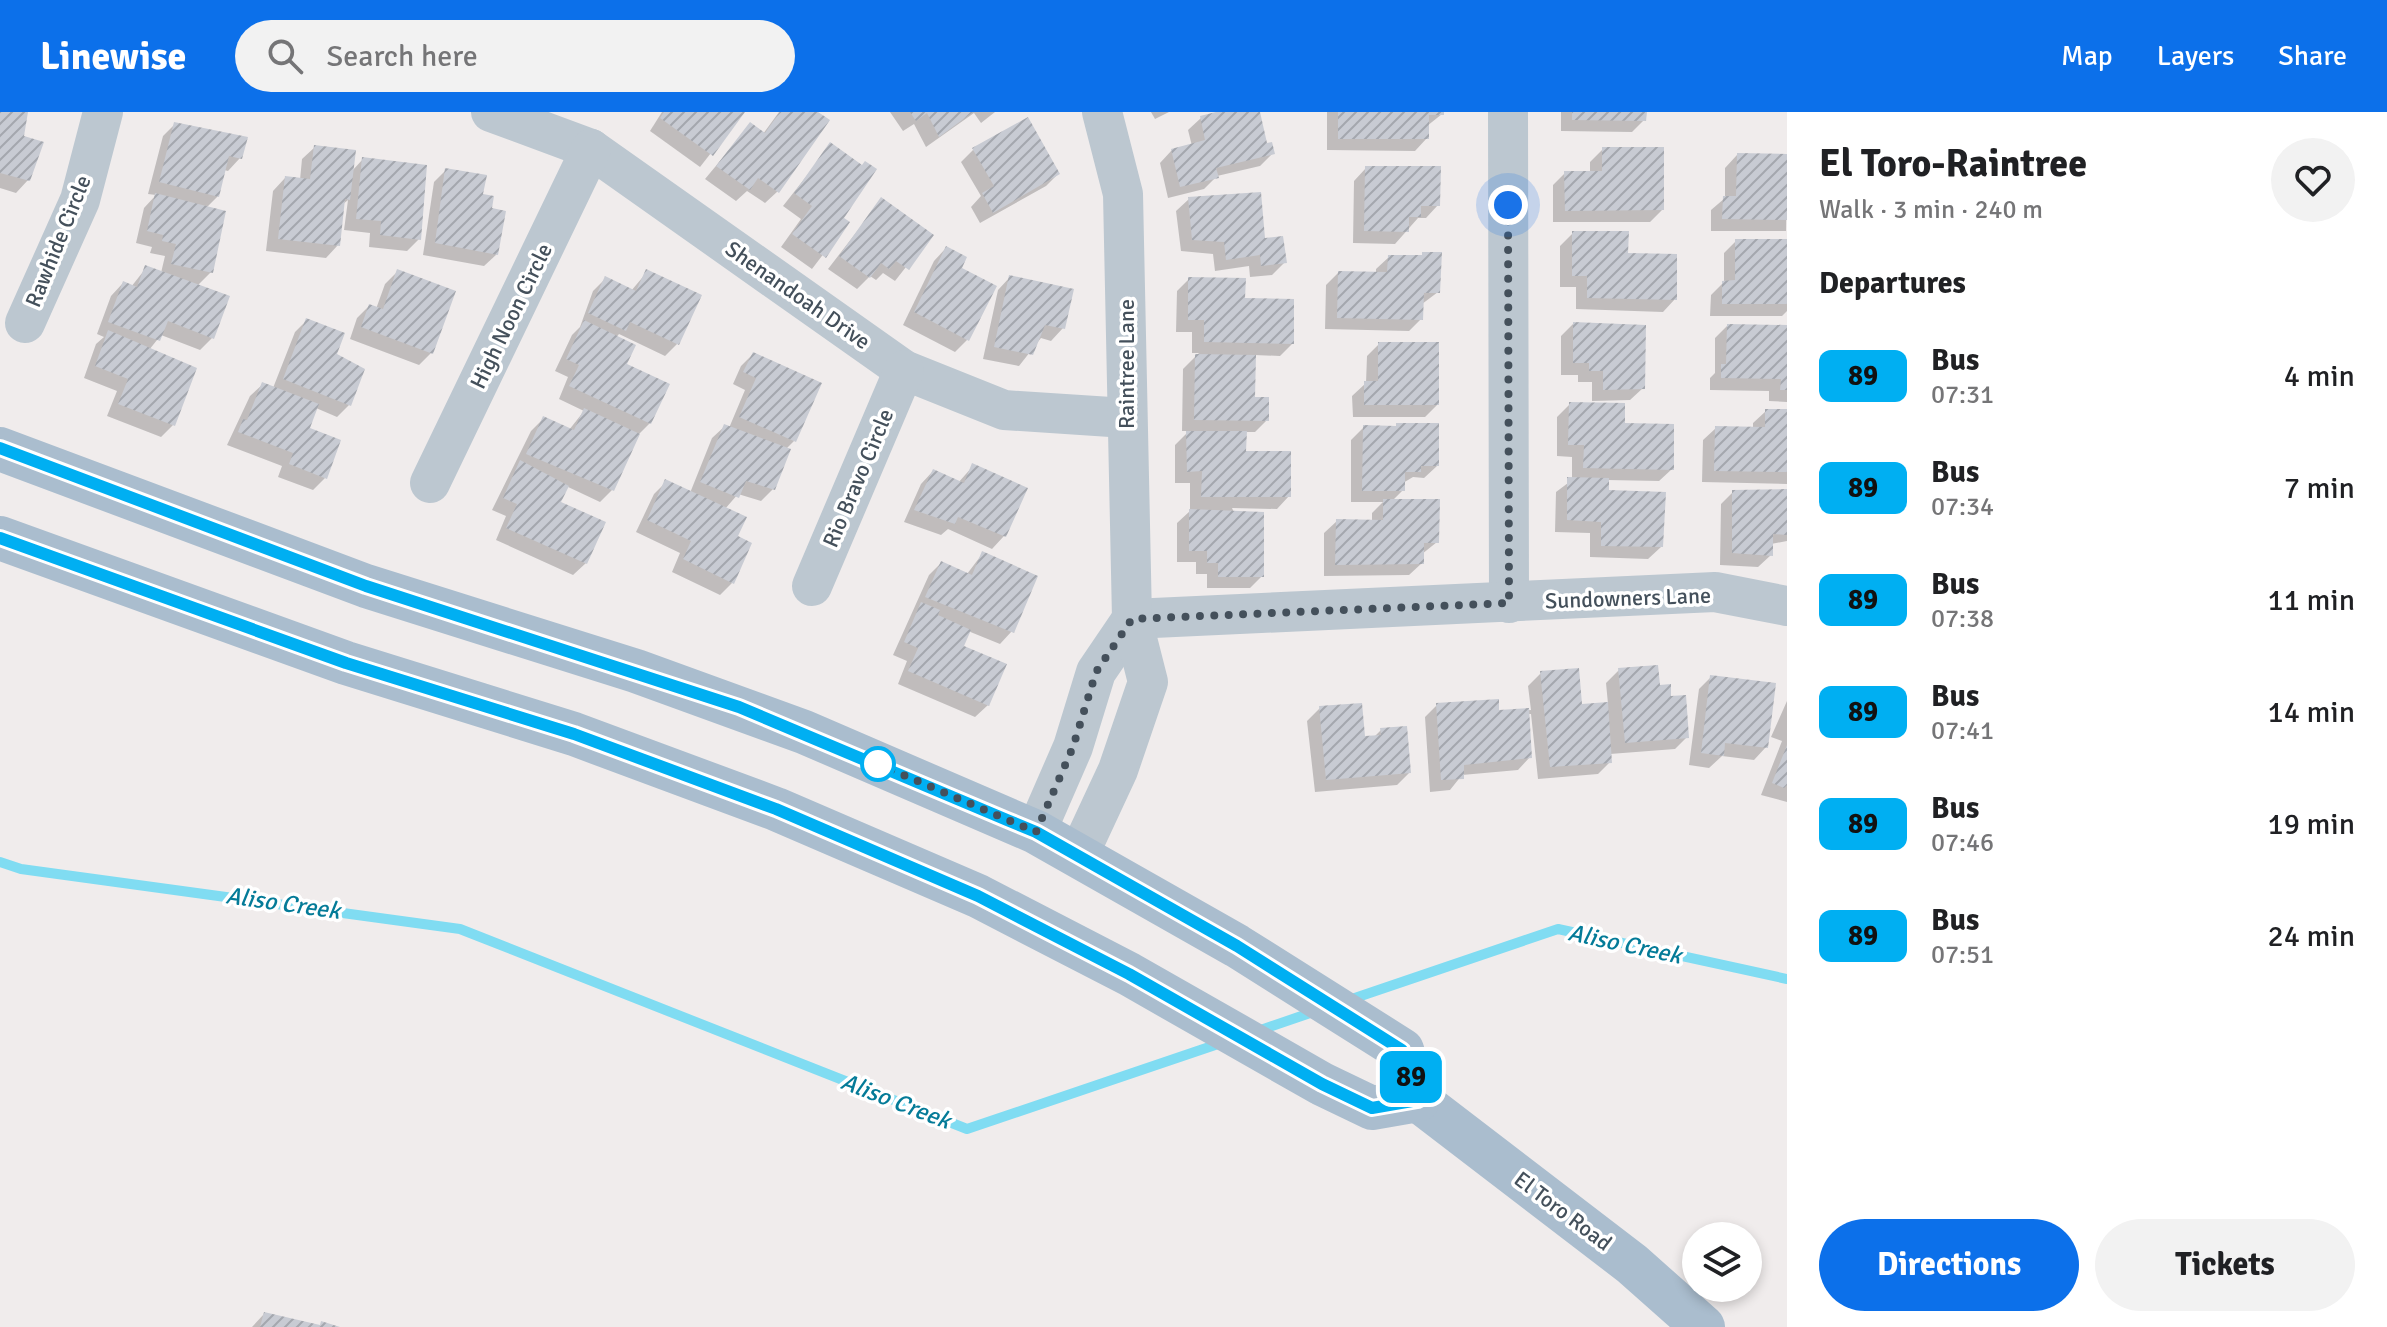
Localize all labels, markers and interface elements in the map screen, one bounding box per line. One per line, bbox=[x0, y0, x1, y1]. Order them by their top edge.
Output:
search box bbox=[235, 20, 795, 92]
text: Linewise bbox=[40, 33, 187, 80]
icon: search bbox=[263, 34, 307, 78]
text: Search here bbox=[327, 38, 478, 75]
text: Map bbox=[2061, 39, 2113, 73]
text: Layers bbox=[2157, 39, 2234, 73]
text: Share bbox=[2278, 39, 2347, 73]
button: heart bbox=[2271, 138, 2355, 222]
text: El Toro-Raintree bbox=[1819, 140, 2087, 187]
street label: Rawhide Circle bbox=[19, 171, 97, 311]
your location bbox=[1488, 185, 1528, 225]
text: Walk · 3 min · 240 m bbox=[1819, 194, 2043, 226]
street label: Shenandoah Drive bbox=[720, 235, 876, 355]
street label: High Noon Circle bbox=[464, 239, 558, 393]
text: Departures bbox=[1819, 265, 1966, 302]
street label: Raintree Lane bbox=[1113, 299, 1140, 429]
text: Bus bbox=[1931, 342, 1979, 379]
text: 4 min bbox=[2284, 358, 2355, 395]
text: 89 bbox=[1848, 359, 1878, 393]
text: 07:31 bbox=[1931, 379, 1994, 411]
street label: Rio Bravo Circle bbox=[817, 405, 899, 551]
text: Bus bbox=[1931, 454, 1979, 491]
text: 7 min bbox=[2284, 470, 2355, 507]
text: 89 bbox=[1848, 471, 1878, 505]
text: 07:34 bbox=[1931, 491, 1994, 523]
text: Bus bbox=[1931, 566, 1979, 603]
street label: Sundowners Lane bbox=[1545, 582, 1711, 614]
text: 11 min bbox=[2268, 582, 2355, 619]
text: 89 bbox=[1848, 583, 1878, 617]
text: 07:38 bbox=[1931, 603, 1994, 635]
text: Bus bbox=[1931, 678, 1979, 715]
text: 14 min bbox=[2268, 694, 2355, 731]
text: 89 bbox=[1848, 695, 1878, 729]
text: 07:41 bbox=[1931, 715, 1994, 747]
unlabelled marker bbox=[861, 747, 895, 781]
text: Bus bbox=[1931, 790, 1979, 827]
text: 19 min bbox=[2268, 806, 2355, 843]
text: 89 bbox=[1848, 807, 1878, 841]
text: 07:46 bbox=[1931, 827, 1994, 859]
water label: Aliso Creek bbox=[224, 880, 344, 926]
text: Bus bbox=[1931, 902, 1979, 939]
water label: Aliso Creek bbox=[1566, 917, 1686, 971]
text: 24 min bbox=[2268, 918, 2355, 955]
text: 89 bbox=[1848, 919, 1878, 953]
text: 07:51 bbox=[1931, 939, 1994, 971]
line badge: 89 bbox=[1375, 1051, 1447, 1103]
text: 89 bbox=[1396, 1060, 1426, 1094]
water label: Aliso Creek bbox=[837, 1066, 957, 1136]
street label: El Toro Road bbox=[1509, 1166, 1617, 1256]
button: Directions bbox=[1819, 1219, 2079, 1311]
button: Tickets bbox=[2095, 1219, 2355, 1311]
map controls bbox=[1682, 1222, 1762, 1302]
button: layers bbox=[1682, 1222, 1762, 1302]

